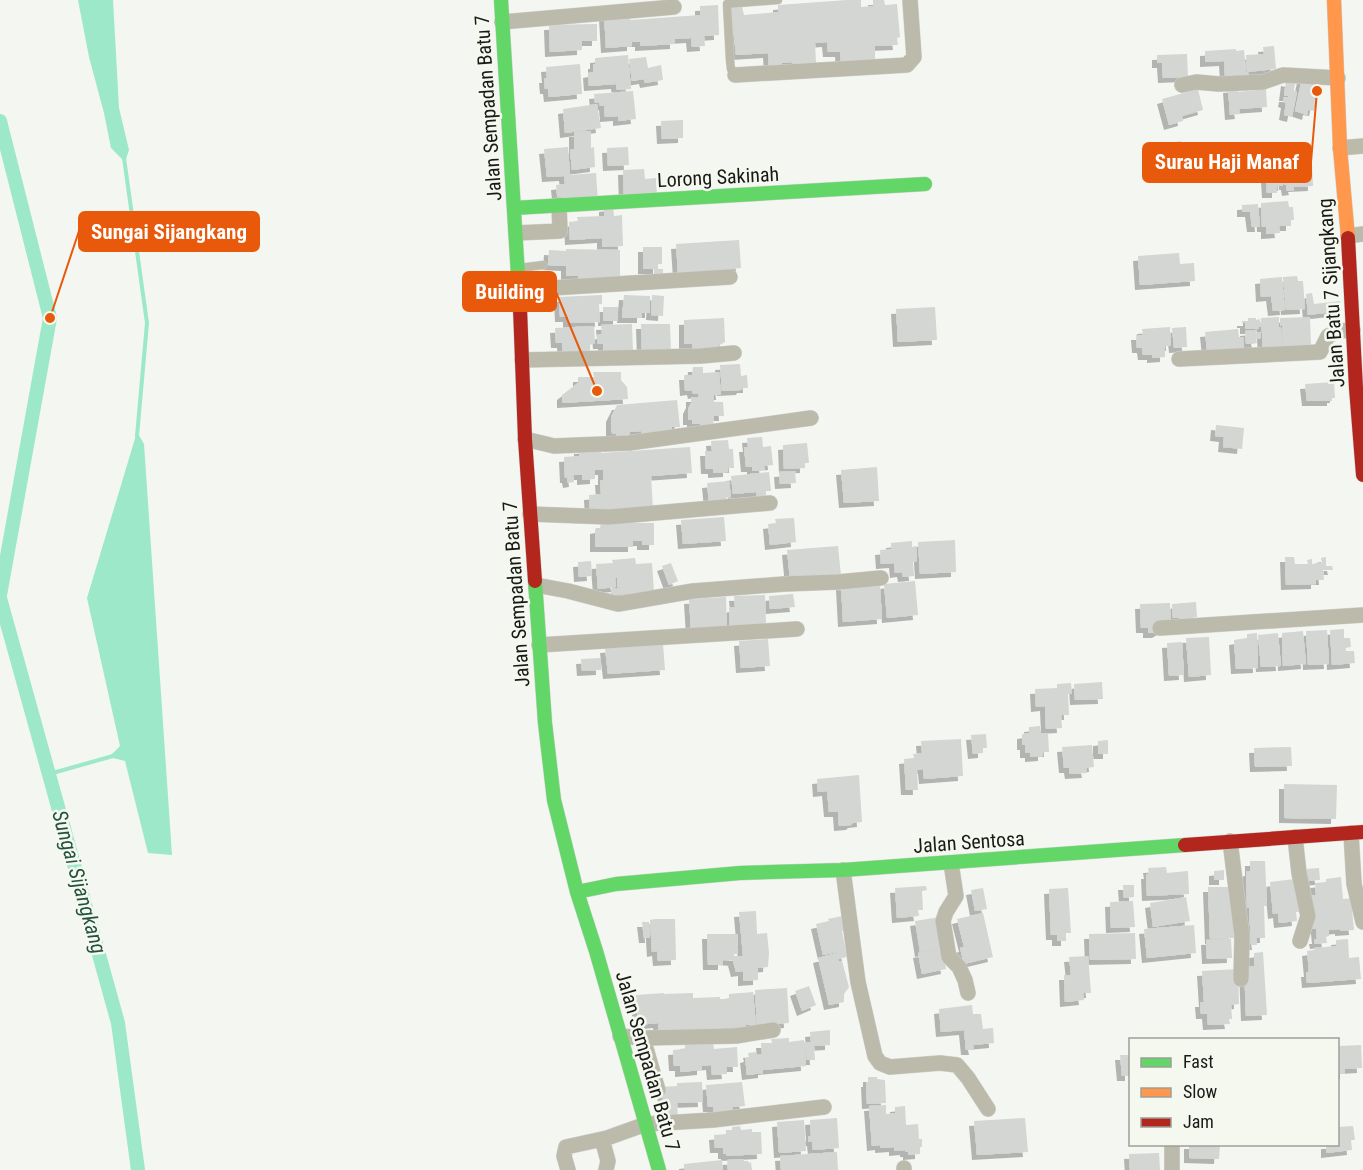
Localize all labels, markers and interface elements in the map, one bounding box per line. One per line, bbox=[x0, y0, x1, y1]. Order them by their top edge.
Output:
street label: Jalan Sempadan Batu 7 bbox=[470, 14, 506, 202]
callout: Surau Haji Manaf bbox=[1143, 143, 1311, 182]
text: Surau Haji Manaf bbox=[1155, 150, 1299, 174]
street label: Lorong Sakinah bbox=[656, 162, 780, 192]
street label: Jalan Batu 7 Sijangkang bbox=[1312, 198, 1350, 388]
callout: Sungai Sijangkang bbox=[79, 212, 259, 251]
text: Sungai Sijangkang bbox=[91, 220, 247, 244]
callout: Building bbox=[463, 272, 556, 311]
text: Building bbox=[475, 280, 545, 304]
street label: Jalan Sempadan Batu 7 bbox=[498, 500, 534, 688]
water label: Sungai Sijangkang bbox=[47, 808, 111, 956]
street label: Jalan Sentosa bbox=[913, 826, 1025, 858]
street label: Jalan Sempadan Batu 7 bbox=[611, 968, 685, 1154]
legend bbox=[1129, 1038, 1339, 1146]
text: Fast bbox=[1183, 1051, 1214, 1072]
text: Slow bbox=[1183, 1081, 1218, 1102]
text: Jam bbox=[1183, 1111, 1214, 1132]

